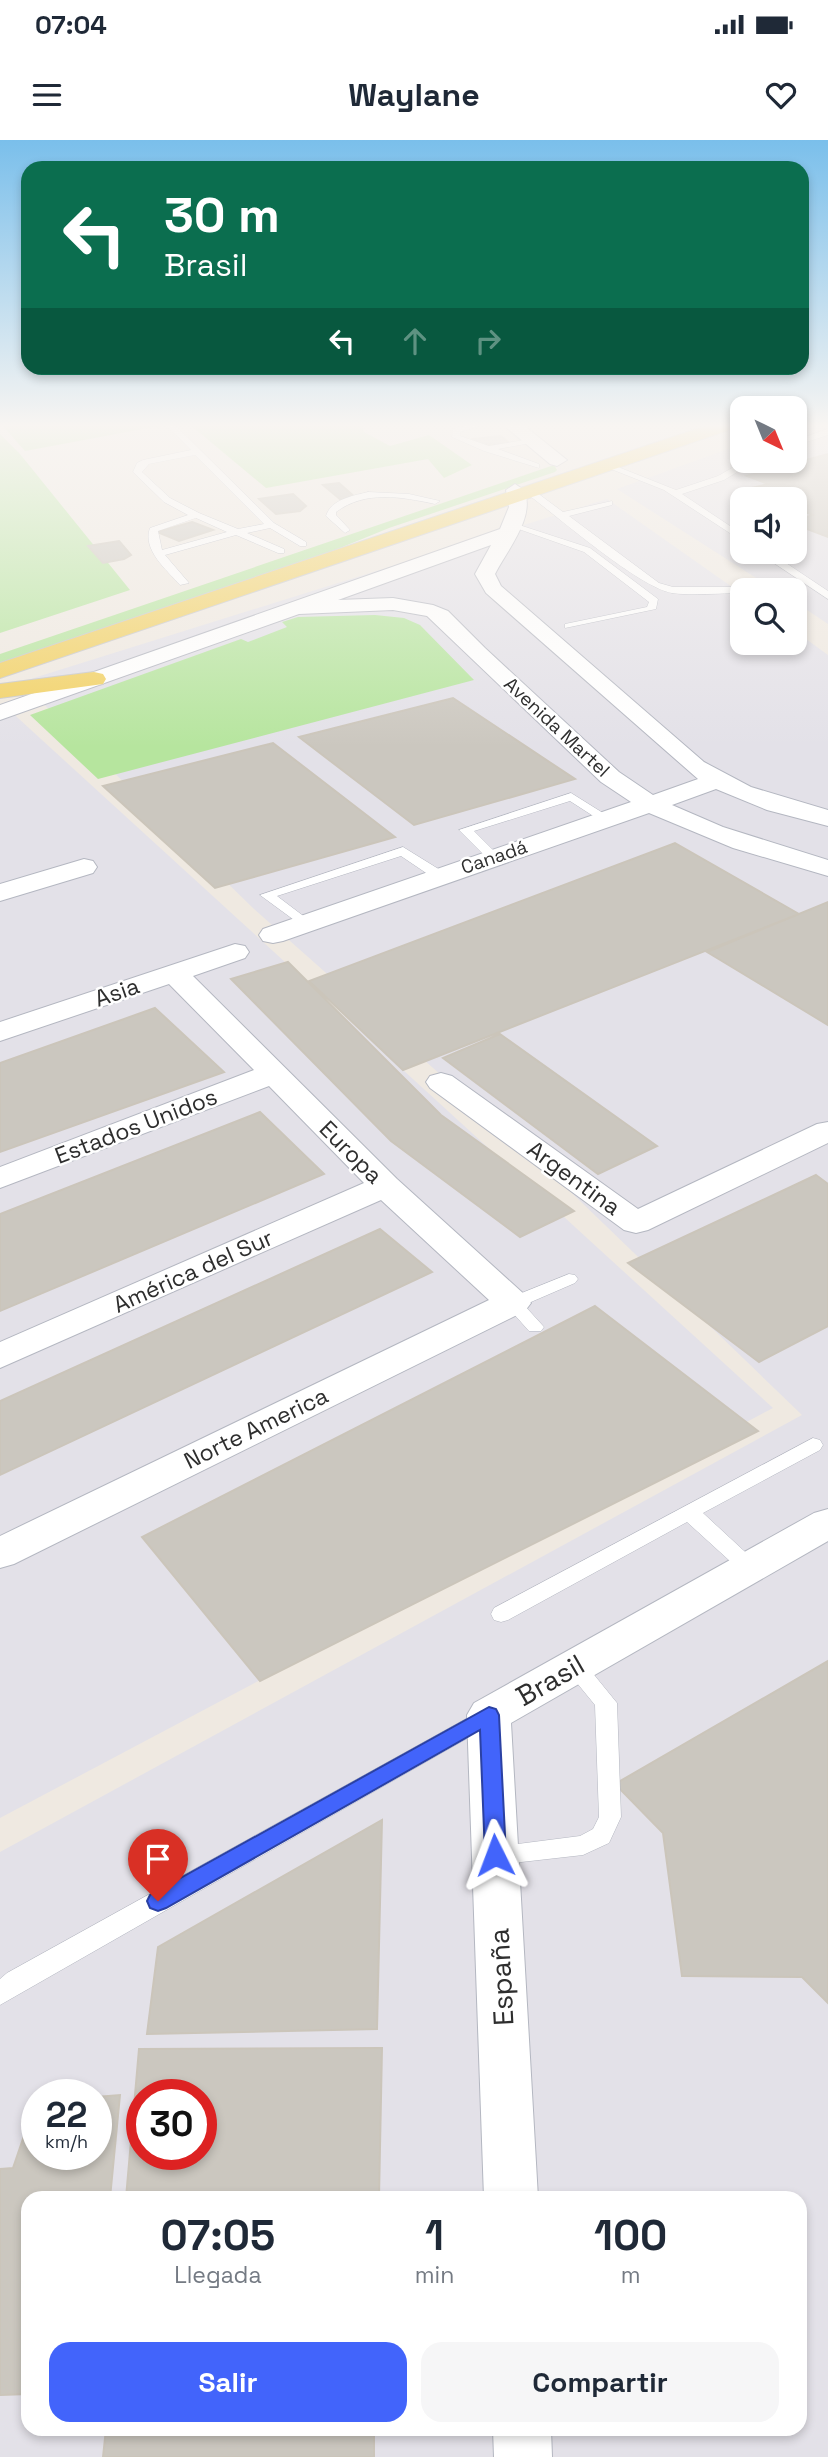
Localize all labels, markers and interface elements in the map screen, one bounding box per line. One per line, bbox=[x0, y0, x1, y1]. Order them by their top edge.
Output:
text: 07:04 bbox=[35, 8, 107, 42]
text: Waylane bbox=[348, 75, 480, 115]
icon: menu bbox=[28, 76, 66, 114]
icon: heart bbox=[762, 76, 800, 114]
text: 30 m bbox=[164, 184, 280, 246]
icon: left bbox=[49, 189, 140, 280]
text: Brasil bbox=[164, 245, 248, 285]
icon: left bbox=[323, 322, 361, 360]
icon: ahead bbox=[396, 322, 434, 360]
icon: right bbox=[469, 322, 507, 360]
north arrow bbox=[730, 396, 807, 472]
map controls bbox=[730, 396, 807, 655]
button: sound bbox=[730, 487, 807, 564]
button: search bbox=[730, 578, 807, 655]
street label: Avenida Martel bbox=[499, 672, 615, 782]
street label: Canadá bbox=[457, 834, 531, 880]
street label: Asia bbox=[91, 970, 143, 1014]
street label: Estados Unidos bbox=[51, 1081, 221, 1171]
street label: Europa bbox=[313, 1114, 389, 1190]
street label: Argentina bbox=[521, 1134, 627, 1222]
street label: América del Sur bbox=[108, 1222, 278, 1320]
street label: Norte America bbox=[179, 1380, 333, 1476]
street label: Brasil bbox=[509, 1646, 591, 1714]
position arrow bbox=[458, 1818, 532, 1892]
pin bbox=[128, 1829, 188, 1901]
icon: arrive bbox=[139, 1840, 177, 1878]
street label: España bbox=[480, 1927, 522, 2027]
speed limit sign: 30 bbox=[126, 2079, 217, 2170]
text: 22 bbox=[46, 2093, 87, 2137]
text: km/h bbox=[45, 2130, 88, 2153]
text: 07:05 bbox=[161, 2209, 275, 2262]
text: 1 bbox=[425, 2209, 444, 2262]
text: 100 bbox=[594, 2209, 667, 2262]
text: Llegada bbox=[174, 2260, 262, 2290]
text: min bbox=[415, 2260, 454, 2290]
text: m bbox=[621, 2260, 641, 2290]
button: Salir bbox=[49, 2342, 407, 2422]
button: Compartir bbox=[421, 2342, 779, 2422]

